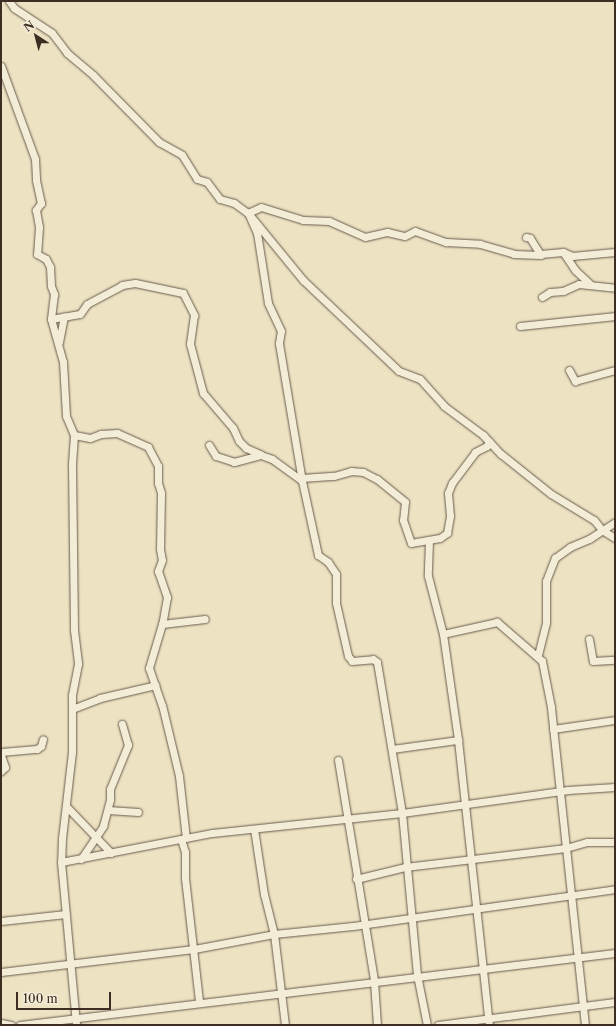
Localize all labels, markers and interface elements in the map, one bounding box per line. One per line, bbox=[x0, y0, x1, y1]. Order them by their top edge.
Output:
north arrow bbox=[16, 16, 56, 56]
text: N bbox=[21, 18, 37, 35]
scale bar bbox=[18, 984, 113, 1010]
text: 100 m bbox=[23, 991, 58, 1006]

